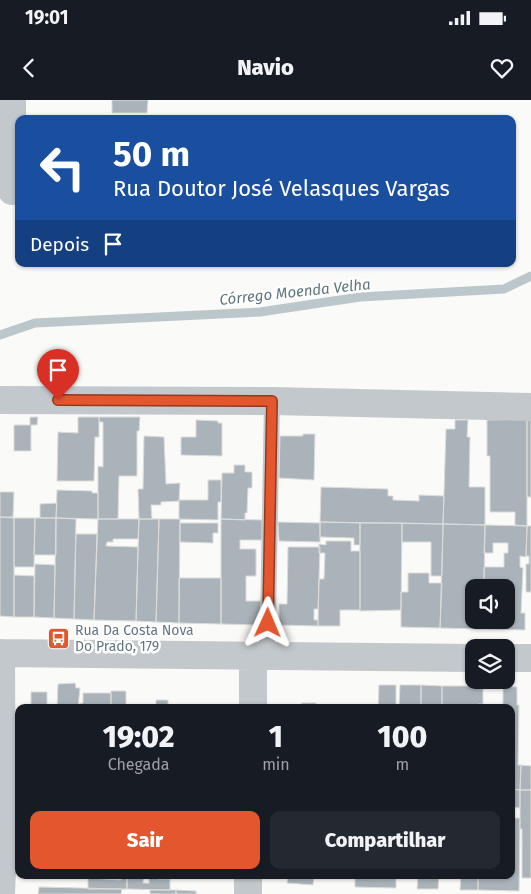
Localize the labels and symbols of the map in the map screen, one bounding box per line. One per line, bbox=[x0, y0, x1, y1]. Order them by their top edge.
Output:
water label: Córrego Moenda Velha bbox=[219, 275, 371, 309]
pin bbox=[37, 349, 79, 400]
position arrow bbox=[241, 596, 293, 648]
place label: Rua Da Costa Nova Do Prado, 179 bbox=[75, 622, 194, 655]
bus stop icon: Rua Da Costa Nova Do Prado, 179 bbox=[47, 626, 71, 650]

